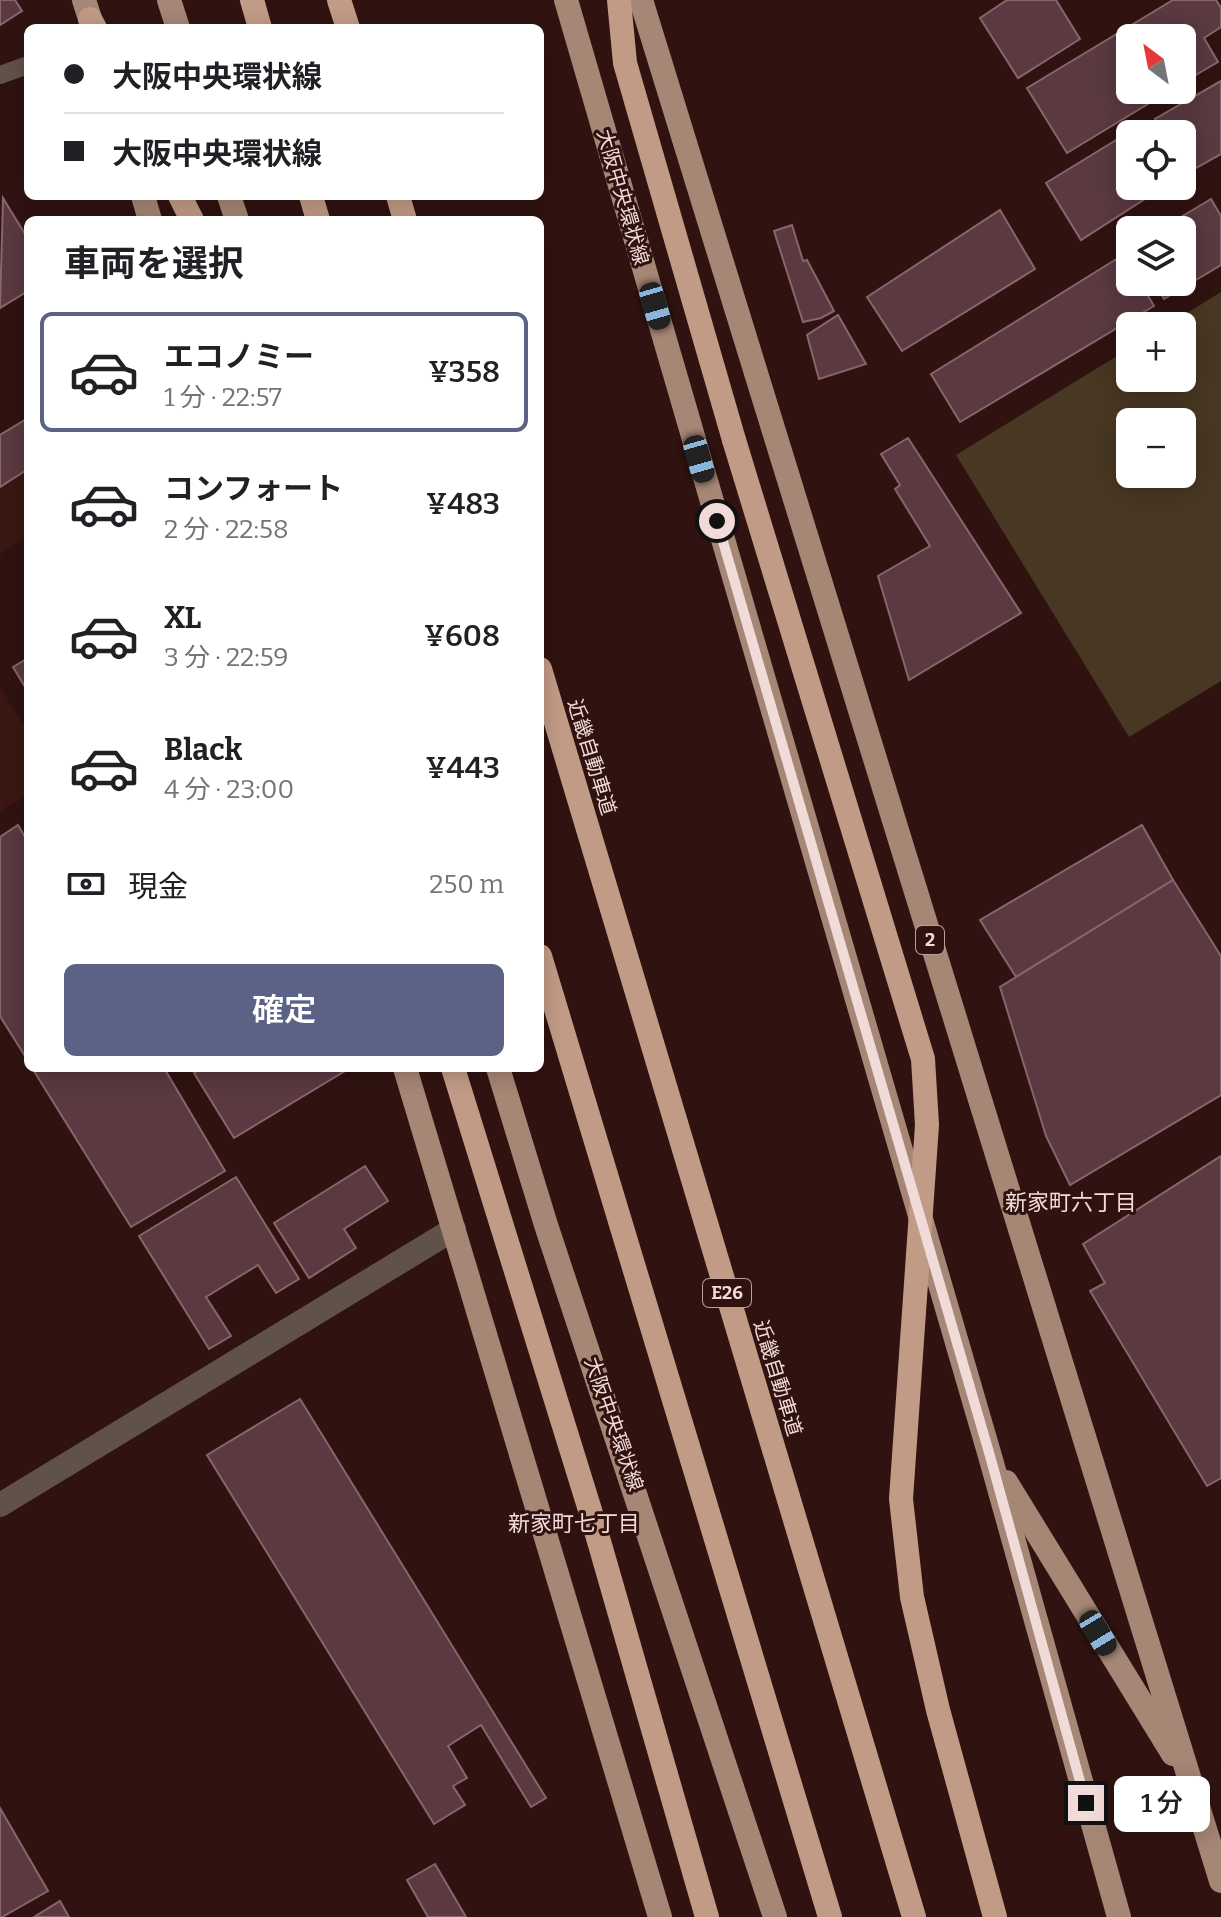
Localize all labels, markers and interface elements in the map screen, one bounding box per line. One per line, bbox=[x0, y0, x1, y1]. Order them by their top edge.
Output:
north arrow bbox=[1116, 24, 1196, 104]
map controls bbox=[1116, 24, 1196, 488]
text: 大阪中央環状線 bbox=[112, 59, 322, 95]
button: locate bbox=[1116, 120, 1196, 200]
street label: 大阪中央環状線 bbox=[592, 126, 654, 268]
text: 大阪中央環状線 bbox=[112, 136, 322, 172]
button: layers bbox=[1116, 216, 1196, 296]
text: 車両を選択 bbox=[64, 242, 244, 286]
car bbox=[637, 280, 673, 332]
button: + bbox=[1116, 312, 1196, 392]
icon: car bbox=[68, 336, 140, 408]
text: エコノミー bbox=[164, 339, 314, 375]
text: ¥358 bbox=[428, 354, 500, 390]
text: 1 分 · 22:57 bbox=[164, 382, 282, 413]
button: − bbox=[1116, 408, 1196, 488]
car bbox=[681, 433, 717, 485]
icon: car bbox=[68, 468, 140, 540]
text: コンフォート bbox=[164, 471, 343, 507]
text: ¥483 bbox=[426, 486, 500, 522]
route start bbox=[699, 503, 735, 539]
text: 2 分 · 22:58 bbox=[164, 514, 289, 545]
icon: car bbox=[68, 600, 140, 672]
text: XL bbox=[164, 600, 201, 636]
text: ¥608 bbox=[424, 618, 500, 654]
text: 3 分 · 22:59 bbox=[164, 642, 289, 673]
street label: 近畿自動車道 bbox=[563, 696, 621, 818]
icon: car bbox=[68, 732, 140, 804]
text: Black bbox=[164, 732, 242, 768]
text: ¥443 bbox=[425, 750, 500, 786]
text: 4 分 · 23:00 bbox=[164, 774, 294, 805]
icon: cash bbox=[64, 862, 108, 906]
text: 現金 bbox=[128, 869, 188, 905]
text: 250 m bbox=[429, 869, 504, 900]
road number: 2 bbox=[916, 926, 944, 954]
button: 確定 bbox=[64, 964, 504, 1056]
district label: 新家町六丁目 bbox=[1005, 1189, 1137, 1216]
road number: E26 bbox=[703, 1279, 751, 1307]
street label: 近畿自動車道 bbox=[749, 1317, 807, 1439]
street label: 大阪中央環状線 bbox=[580, 1354, 648, 1494]
district label: 新家町七丁目 bbox=[508, 1510, 640, 1537]
car bbox=[1075, 1606, 1121, 1660]
callout: 1 分 bbox=[1114, 1775, 1210, 1831]
route end bbox=[1068, 1785, 1104, 1821]
text: 1 分 bbox=[1141, 1788, 1183, 1819]

